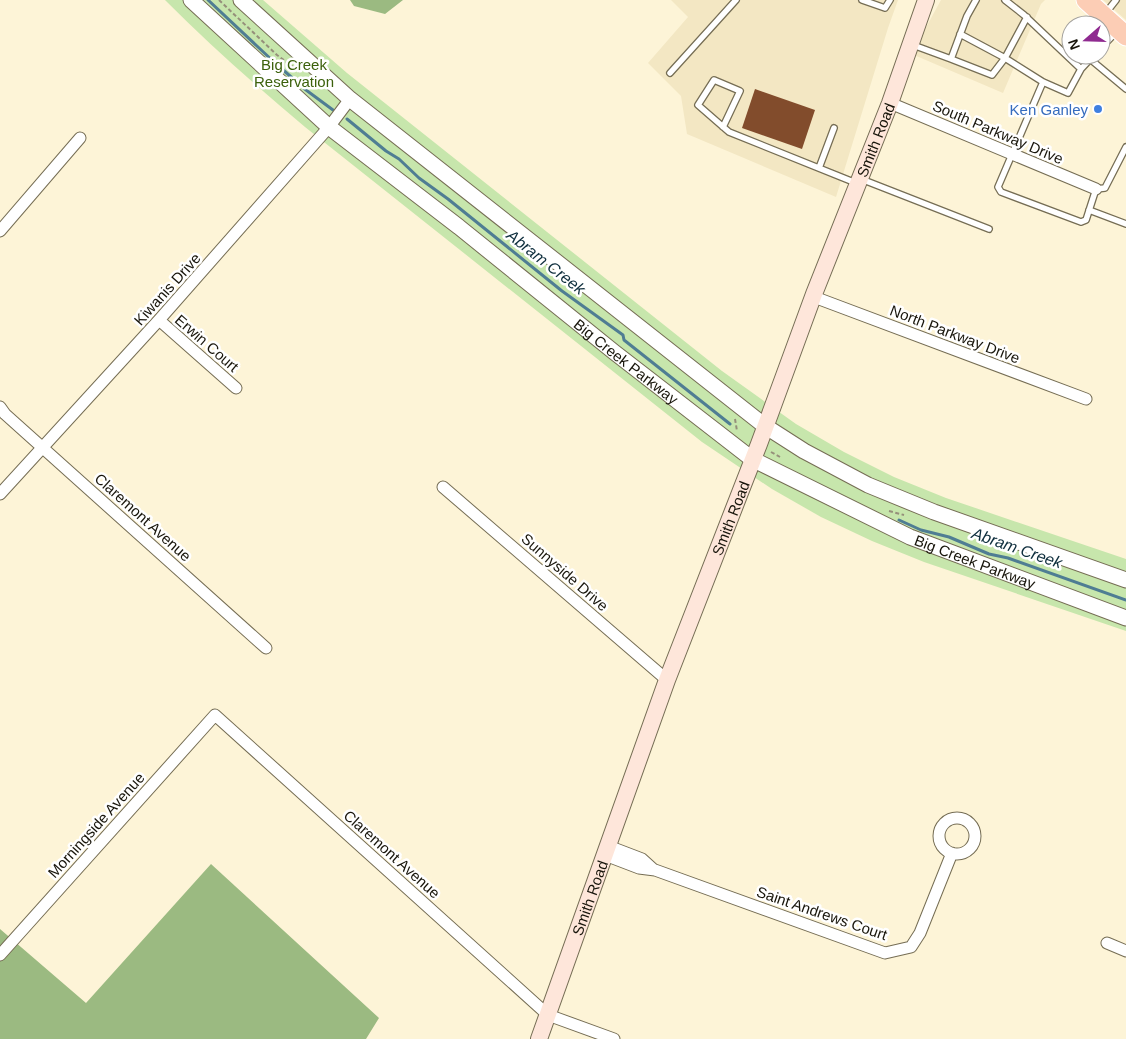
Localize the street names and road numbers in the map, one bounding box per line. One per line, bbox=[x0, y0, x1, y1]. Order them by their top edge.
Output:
street label: South Parkway Drive bbox=[930, 97, 1066, 167]
street label: Smith Road bbox=[853, 100, 898, 180]
street label: Kiwanis Drive bbox=[130, 250, 204, 328]
street label: North Parkway Drive bbox=[888, 301, 1022, 367]
street label: Erwin Court bbox=[172, 311, 243, 376]
street label: Big Creek Parkway bbox=[571, 315, 682, 408]
street label: Claremont Avenue bbox=[92, 469, 194, 565]
street label: Smith Road bbox=[708, 478, 752, 558]
street label: Sunnyside Drive bbox=[518, 530, 612, 614]
street label: Big Creek Parkway bbox=[912, 531, 1038, 592]
street label: Morningside Avenue bbox=[44, 769, 148, 881]
street label: Claremont Avenue bbox=[341, 806, 443, 902]
street label: Smith Road bbox=[568, 858, 611, 938]
street label: Saint Andrews Court bbox=[755, 883, 890, 944]

